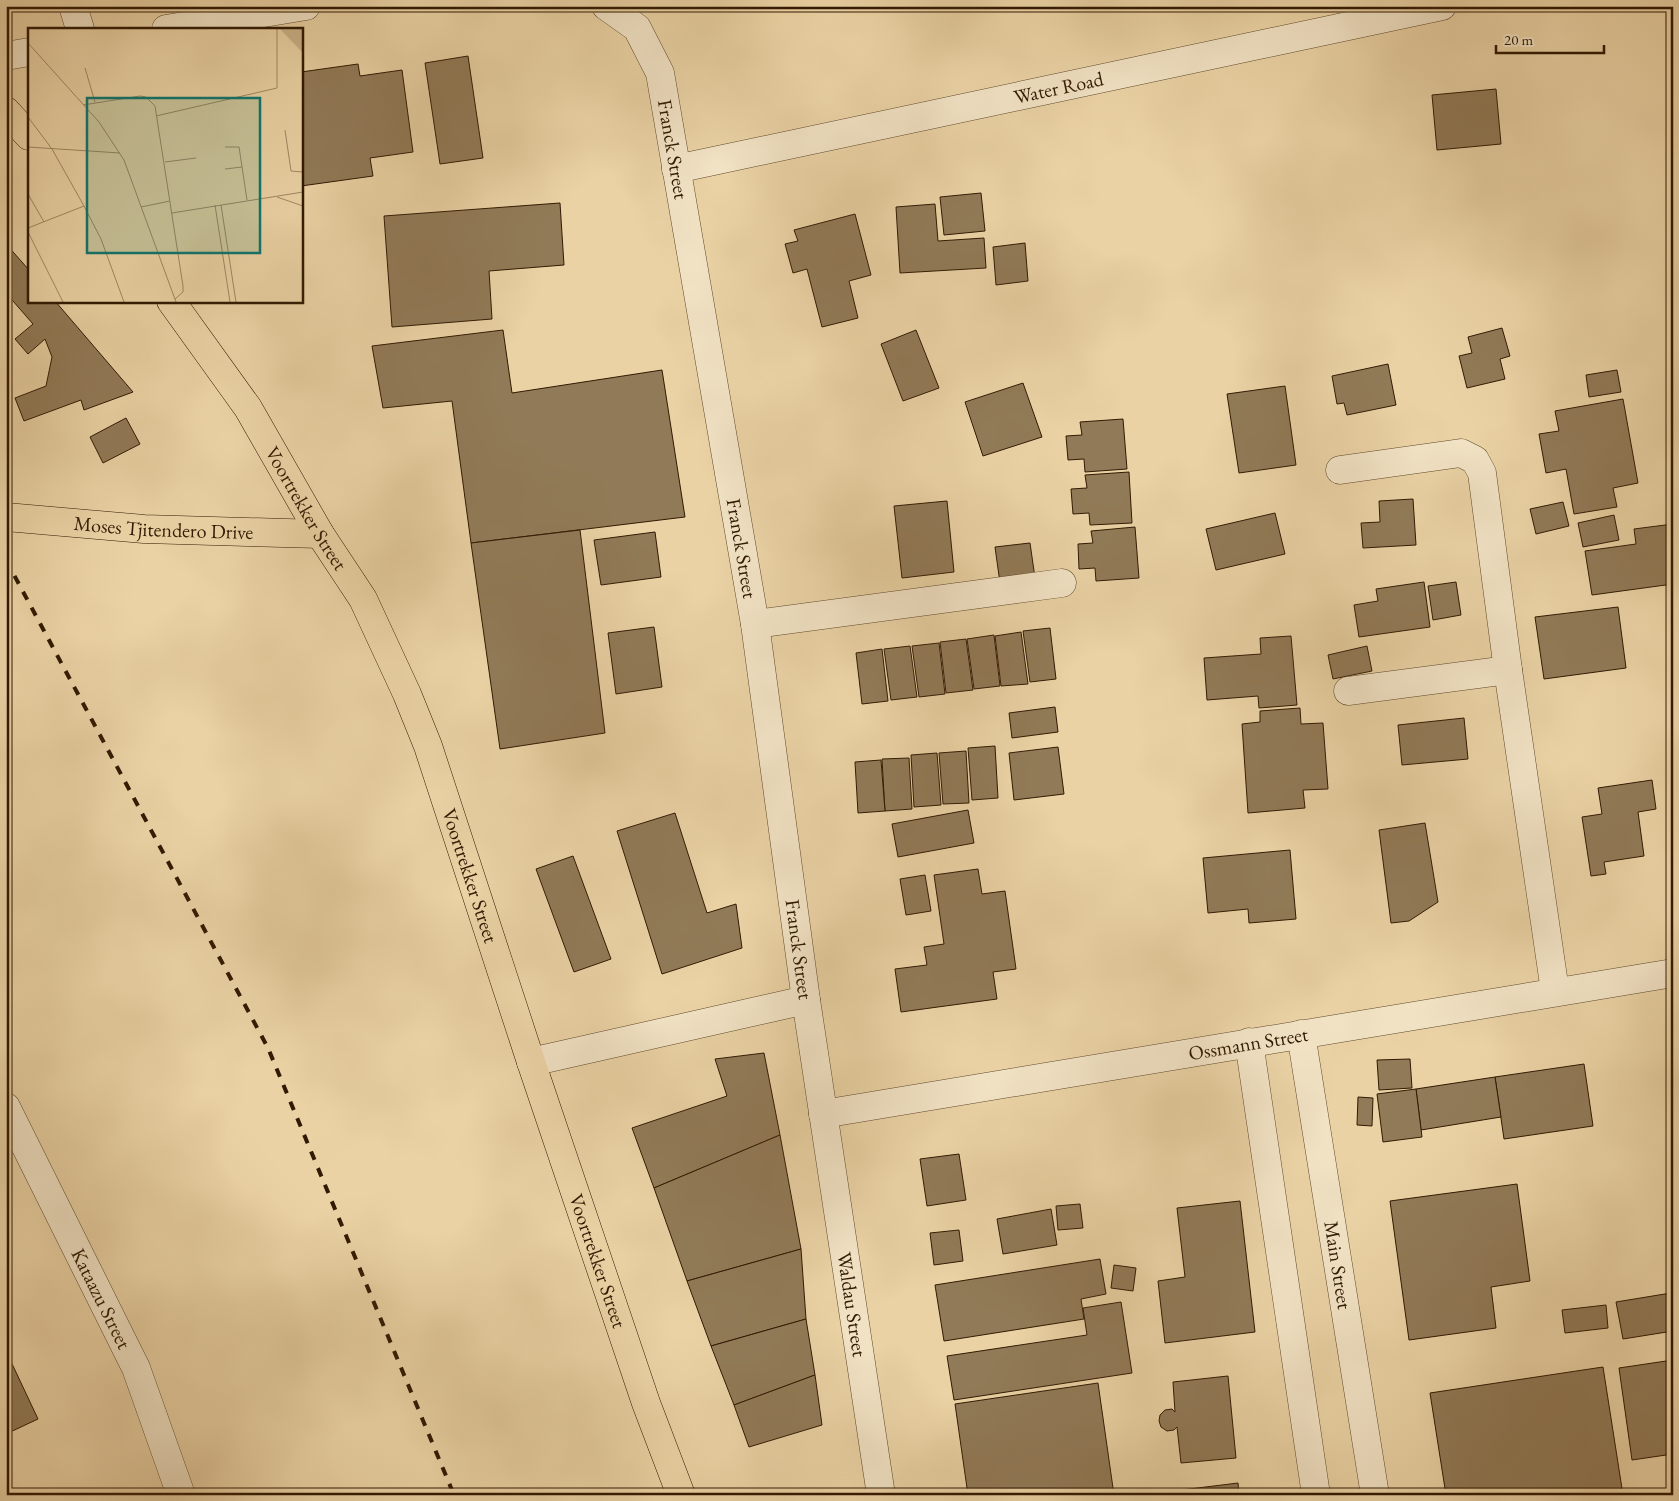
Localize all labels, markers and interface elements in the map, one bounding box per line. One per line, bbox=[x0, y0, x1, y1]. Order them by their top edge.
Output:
scale bar bbox=[1496, 22, 1604, 54]
inset map bbox=[28, 28, 302, 302]
text: 20 m bbox=[1504, 30, 1533, 49]
street label: Water Road bbox=[1011, 65, 1106, 110]
street label: Franck Street bbox=[652, 97, 695, 202]
street label: Voortrekker Street bbox=[260, 442, 354, 576]
street label: Franck Street bbox=[721, 496, 763, 601]
street label: Moses Tjitendero Drive bbox=[73, 510, 254, 545]
street label: Voortrekker Street bbox=[436, 805, 505, 947]
street label: Franck Street bbox=[779, 898, 819, 1002]
street label: Ossmann Street bbox=[1186, 1021, 1311, 1066]
street label: Voortrekker Street bbox=[563, 1190, 633, 1332]
street label: Main Street bbox=[1318, 1219, 1358, 1312]
street label: Kataazu Street bbox=[65, 1244, 138, 1354]
street label: Waldau Street bbox=[831, 1250, 873, 1359]

